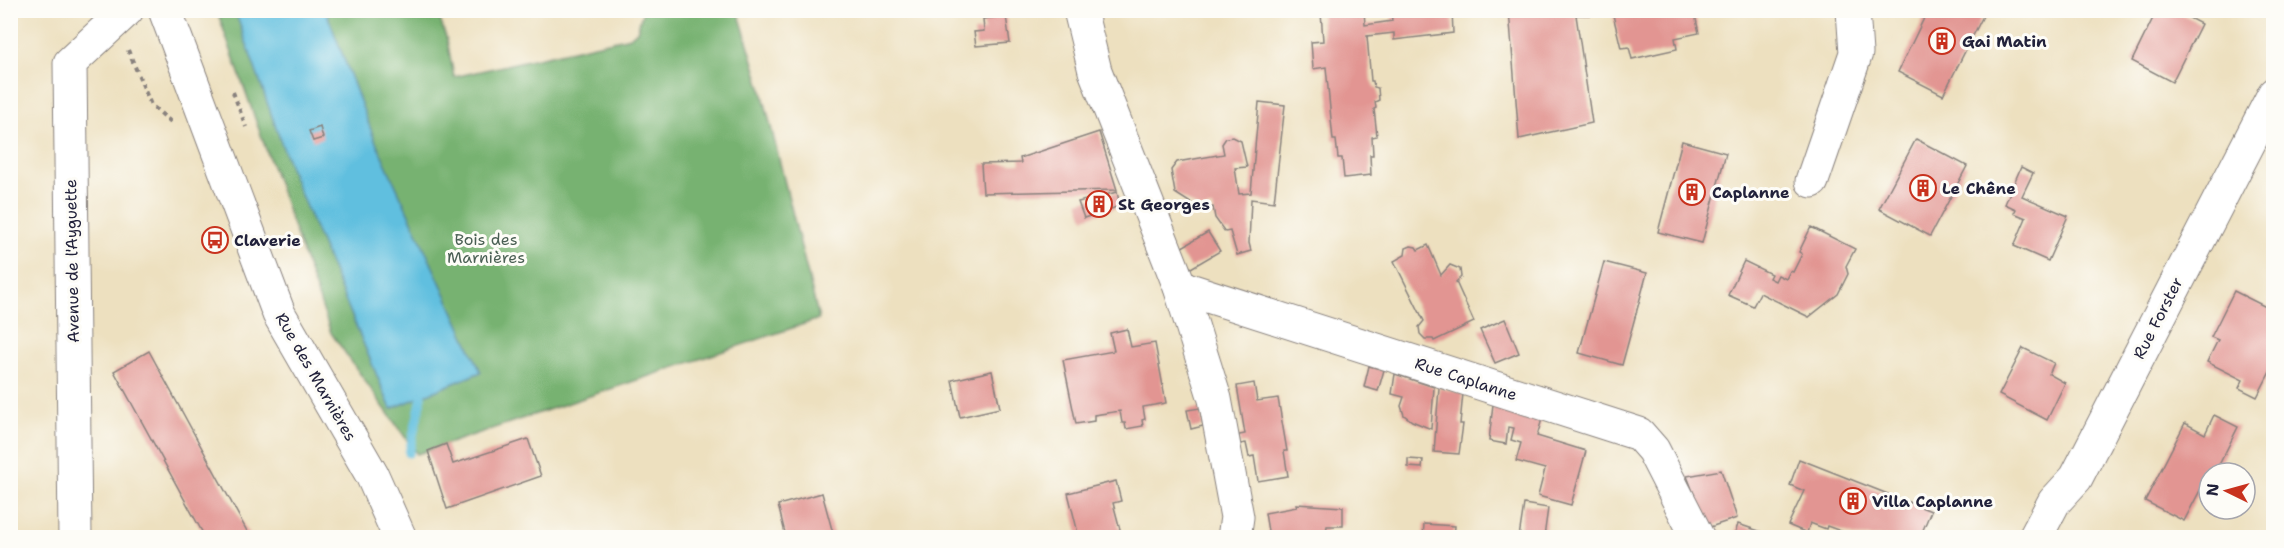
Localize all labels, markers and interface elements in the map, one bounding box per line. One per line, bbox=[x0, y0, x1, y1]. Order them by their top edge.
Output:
building icon: Gai Matin bbox=[1927, 26, 1957, 56]
place label: Gai Matin bbox=[1962, 31, 2047, 52]
building icon: Le Chêne bbox=[1908, 173, 1938, 203]
building icon: Caplanne bbox=[1677, 177, 1707, 207]
place label: Le Chêne bbox=[1942, 178, 2016, 199]
street label: Avenue de l'Ayguette bbox=[60, 179, 84, 343]
place label: Caplanne bbox=[1712, 182, 1790, 203]
building icon: St Georges bbox=[1084, 189, 1114, 219]
place label: St Georges bbox=[1118, 194, 1210, 215]
bus stop icon: Claverie bbox=[200, 225, 230, 255]
park label: Bois des Marnières bbox=[447, 229, 525, 268]
place label: Claverie bbox=[234, 230, 301, 251]
street label: Rue Forster bbox=[2128, 273, 2188, 363]
street label: Rue des Marnières bbox=[271, 309, 361, 445]
street label: Rue Caplanne bbox=[1412, 353, 1520, 405]
north arrow bbox=[2197, 461, 2257, 521]
text: N bbox=[2202, 483, 2224, 497]
building icon: Villa Caplanne bbox=[1838, 486, 1868, 516]
place label: Villa Caplanne bbox=[1872, 491, 1994, 512]

